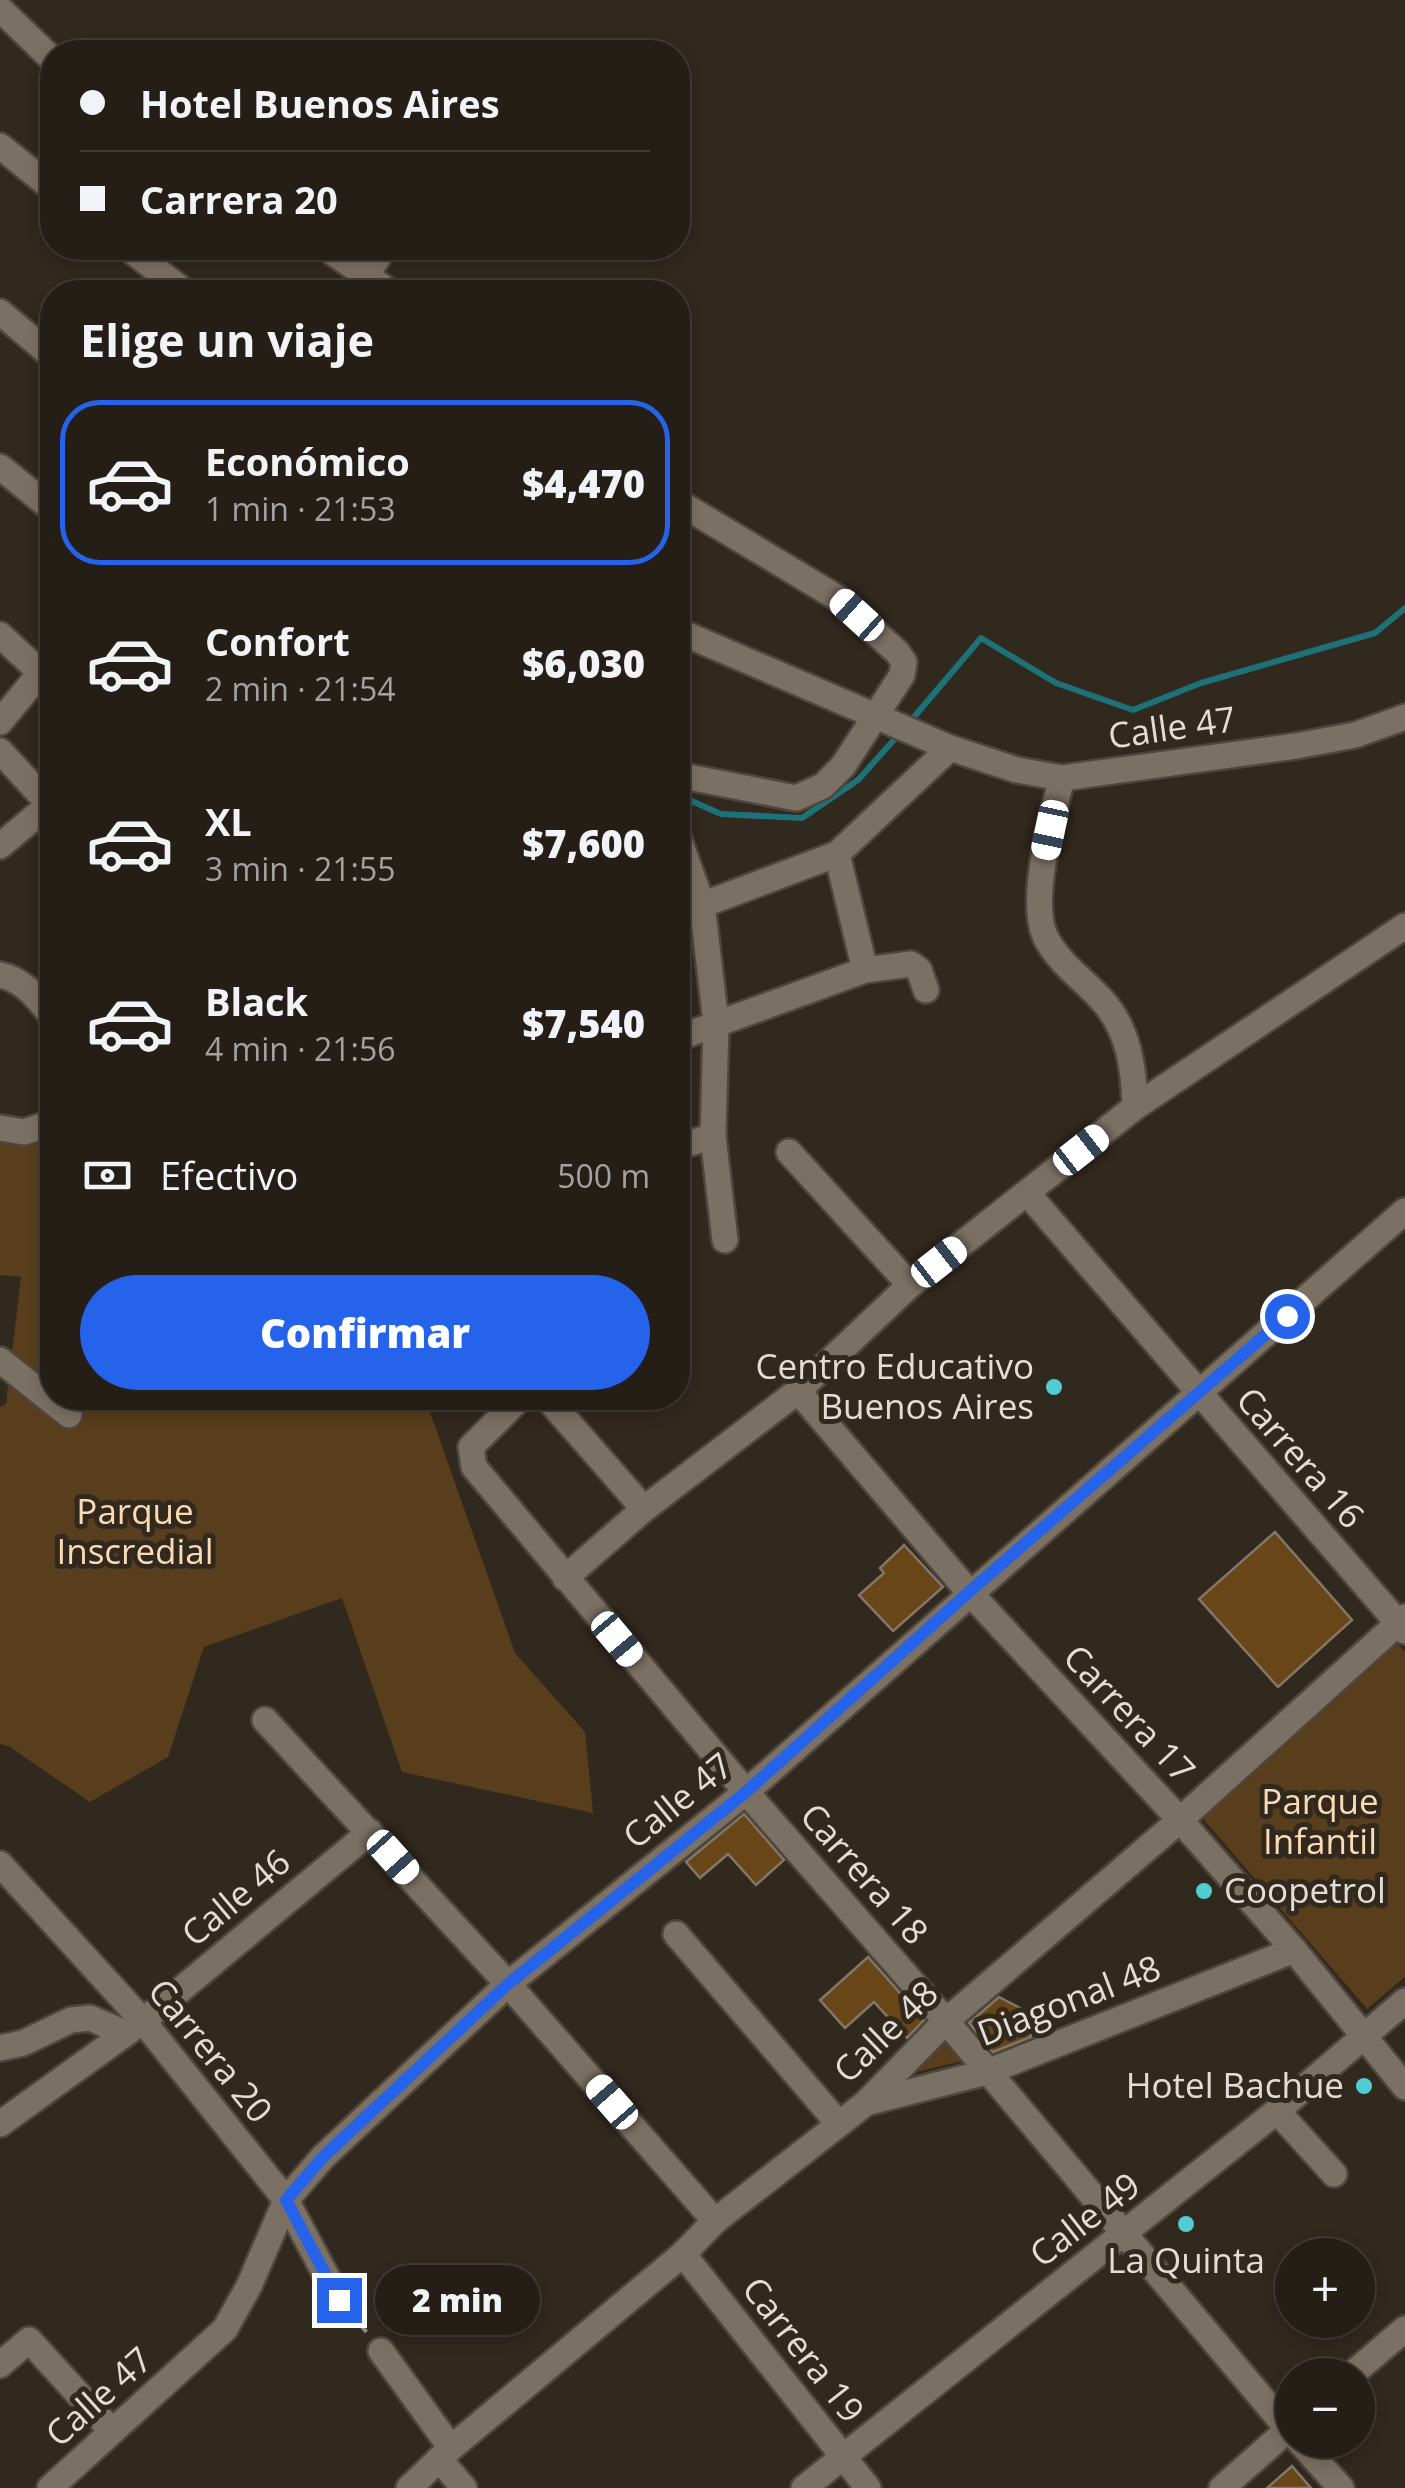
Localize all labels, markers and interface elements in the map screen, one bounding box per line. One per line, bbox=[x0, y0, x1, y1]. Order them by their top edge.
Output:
text: Hotel Buenos Aires bbox=[140, 77, 500, 129]
text: Carrera 20 bbox=[140, 173, 338, 225]
text: Elige un viaje bbox=[80, 309, 374, 370]
text: Económico bbox=[205, 435, 410, 487]
icon: car bbox=[85, 438, 175, 528]
text: $4,470 bbox=[522, 457, 645, 509]
text: 1 min · 21:53 bbox=[205, 487, 396, 530]
car bbox=[825, 584, 889, 646]
text: Confort bbox=[205, 615, 350, 667]
icon: car bbox=[85, 618, 175, 708]
text: $6,030 bbox=[522, 637, 645, 689]
text: 2 min · 21:54 bbox=[205, 667, 396, 710]
street label: Calle 47 bbox=[1105, 694, 1238, 759]
text: XL bbox=[205, 795, 252, 847]
icon: car bbox=[85, 798, 175, 888]
car bbox=[1029, 798, 1071, 862]
text: $7,600 bbox=[522, 817, 645, 869]
text: 3 min · 21:55 bbox=[205, 847, 396, 890]
text: Black bbox=[205, 975, 308, 1027]
icon: car bbox=[85, 978, 175, 1068]
text: $7,540 bbox=[522, 997, 645, 1049]
text: 4 min · 21:56 bbox=[205, 1027, 396, 1070]
car bbox=[1048, 1120, 1114, 1180]
icon: cash bbox=[80, 1148, 135, 1203]
text: Efectivo bbox=[160, 1149, 298, 1201]
text: 500 m bbox=[557, 1154, 650, 1197]
car bbox=[906, 1232, 972, 1292]
button: Confirmar bbox=[80, 1275, 650, 1390]
route start bbox=[1265, 1294, 1310, 1339]
place label: Centro Educativo Buenos Aires bbox=[756, 1342, 1034, 1429]
marker: Centro Educativo Buenos Aires bbox=[1043, 1376, 1065, 1398]
street label: Carrera 16 bbox=[1227, 1376, 1375, 1538]
park label: Parque Inscredial bbox=[56, 1487, 214, 1574]
car bbox=[586, 1606, 648, 1672]
street label: Carrera 17 bbox=[1054, 1634, 1206, 1792]
street label: Calle 47 bbox=[613, 1741, 742, 1858]
park label: Parque Infantil bbox=[1261, 1777, 1379, 1864]
street label: Carrera 18 bbox=[791, 1792, 939, 1954]
car bbox=[362, 1825, 424, 1889]
street label: Calle 46 bbox=[171, 1838, 299, 1956]
place label: Coopetrol bbox=[1224, 1866, 1386, 1913]
marker: Coopetrol bbox=[1193, 1880, 1215, 1902]
street label: Diagonal 48 bbox=[970, 1943, 1167, 2056]
street label: Carrera 20 bbox=[139, 1968, 284, 2132]
street label: Calle 48 bbox=[823, 1970, 947, 2092]
place label: Hotel Bachue bbox=[1126, 2061, 1344, 2108]
car bbox=[581, 2070, 643, 2134]
marker: Hotel Bachue bbox=[1353, 2075, 1375, 2097]
street label: Calle 49 bbox=[1019, 2161, 1149, 2277]
marker: La Quinta bbox=[1175, 2213, 1197, 2235]
place label: La Quinta bbox=[1107, 2236, 1265, 2283]
map controls bbox=[1275, 2238, 1375, 2458]
button: + bbox=[1275, 2238, 1375, 2338]
callout: 2 min bbox=[374, 2265, 539, 2335]
street label: Carrera 19 bbox=[733, 2267, 876, 2432]
route end bbox=[317, 2278, 362, 2323]
text: 2 min bbox=[412, 2278, 503, 2321]
street label: Calle 47 bbox=[35, 2336, 161, 2456]
button: − bbox=[1275, 2358, 1375, 2458]

